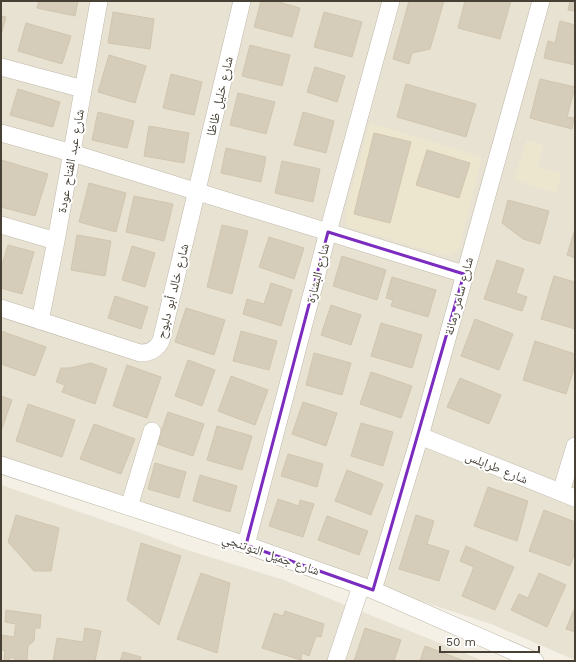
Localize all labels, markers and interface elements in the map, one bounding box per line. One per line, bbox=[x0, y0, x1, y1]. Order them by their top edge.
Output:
street label: شارع خليل ظاظا bbox=[203, 55, 238, 138]
street label: شارع عبد الفتاح عودة bbox=[54, 108, 89, 214]
street label: شارع خالد أبو دلبوح bbox=[153, 242, 194, 341]
street label: شارع البشارة bbox=[303, 242, 334, 305]
street label: شارع سامر رمانة bbox=[441, 255, 478, 337]
street label: شارع طرابلس bbox=[463, 448, 530, 489]
street label: شارع جميل التوتنجي bbox=[219, 531, 322, 581]
scale bar bbox=[440, 628, 539, 654]
text: 50 m bbox=[446, 635, 476, 649]

